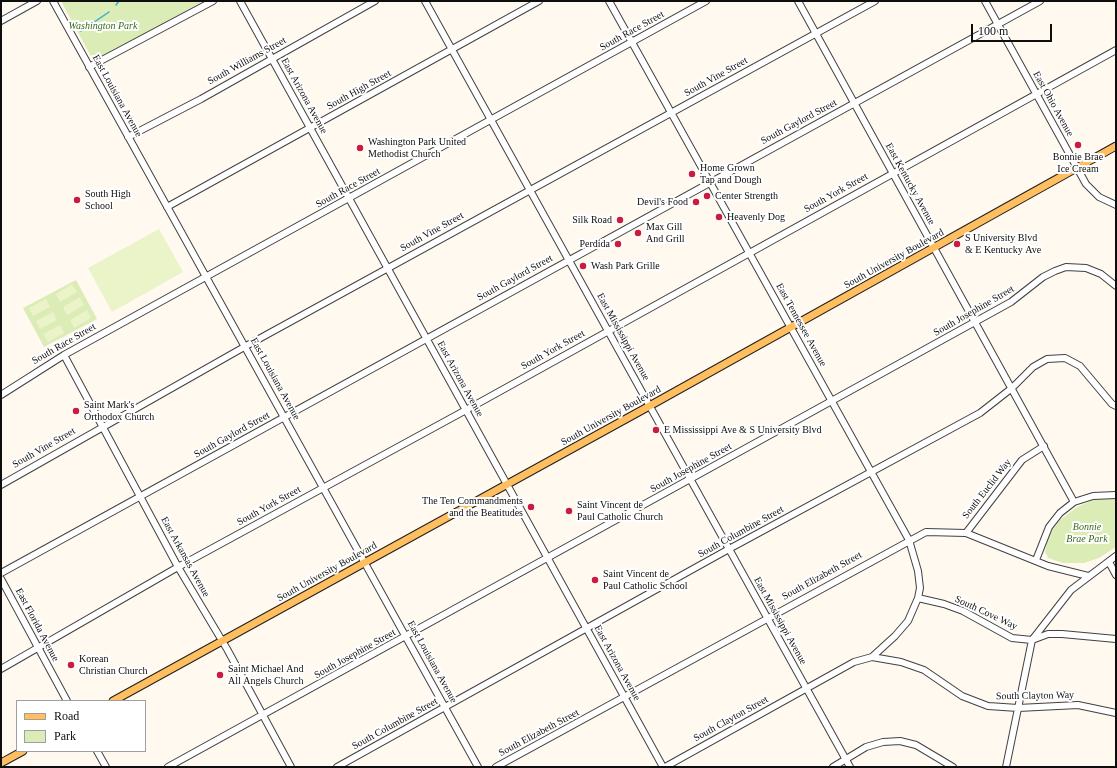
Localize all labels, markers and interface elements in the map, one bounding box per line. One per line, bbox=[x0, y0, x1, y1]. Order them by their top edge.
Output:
street label: South Race Street bbox=[598, 8, 666, 54]
scale bar bbox=[973, 16, 1054, 42]
park label: Washington Park bbox=[69, 20, 137, 32]
text: 100 m bbox=[978, 24, 1008, 38]
street label: South Williams Street bbox=[206, 34, 288, 88]
street label: East Louisiana Avenue bbox=[89, 53, 145, 139]
street label: South Vine Street bbox=[682, 55, 750, 99]
street label: East Arizona Avenue bbox=[278, 56, 330, 136]
street label: South High Street bbox=[325, 67, 393, 113]
street label: East Ohio Avenue bbox=[1030, 69, 1076, 139]
street label: South Gaylord Street bbox=[759, 97, 839, 147]
place label: Washington Park United Methodist Church bbox=[368, 136, 466, 160]
marker: Bonnie Brae Ice Cream bbox=[1073, 140, 1083, 150]
street label: East Kentucky Avenue bbox=[883, 141, 937, 227]
marker: Washington Park United Methodist Church bbox=[355, 143, 365, 153]
place label: Bonnie Brae Ice Cream bbox=[1053, 151, 1103, 174]
place label: Home Grown Tap and Dough bbox=[700, 162, 762, 186]
street label: South Race Street bbox=[314, 165, 382, 211]
marker: Home Grown Tap and Dough bbox=[687, 169, 697, 179]
street label: South York Street bbox=[802, 170, 870, 216]
place label: South High School bbox=[85, 188, 131, 212]
place label: Center Strength bbox=[715, 190, 778, 202]
marker: Center Strength bbox=[702, 191, 712, 201]
marker: South High School bbox=[72, 195, 82, 205]
place label: Devil's Food bbox=[637, 196, 688, 208]
marker: Devil's Food bbox=[691, 197, 701, 207]
street label: South Vine Street bbox=[398, 210, 466, 254]
place label: Heavenly Dog bbox=[727, 211, 785, 223]
marker: Heavenly Dog bbox=[714, 212, 724, 222]
place label: Silk Road bbox=[572, 214, 612, 226]
marker: Silk Road bbox=[615, 215, 625, 225]
place label: Max Gill And Grill bbox=[646, 221, 685, 244]
street label: South University Boulevard bbox=[842, 227, 946, 291]
marker: Max Gill And Grill bbox=[633, 228, 643, 238]
place label: S University Blvd & E Kentucky Ave bbox=[965, 232, 1041, 256]
place label: Perdida bbox=[579, 238, 610, 250]
marker: Perdida bbox=[613, 239, 623, 249]
marker: S University Blvd & E Kentucky Ave bbox=[952, 239, 962, 249]
street label: South Gaylord Street bbox=[475, 252, 555, 304]
place label: Wash Park Grille bbox=[591, 260, 660, 272]
marker: Wash Park Grille bbox=[578, 261, 588, 271]
street label: East Tennessee Avenue bbox=[773, 281, 829, 369]
street label: South Josephine Street bbox=[932, 283, 1016, 339]
street label: East Mississippi Avenue bbox=[594, 291, 652, 383]
street label: South Race Street bbox=[30, 321, 98, 367]
street label: South York Street bbox=[519, 327, 587, 373]
street label: East Louisiana Avenue bbox=[247, 336, 303, 422]
street label: East Arizona Avenue bbox=[434, 339, 486, 419]
street label: South University Boulevard bbox=[559, 384, 663, 448]
place label: Saint Mark's Orthodox Church bbox=[84, 399, 154, 422]
marker: Saint Mark's Orthodox Church bbox=[71, 406, 81, 416]
street label: South Gaylord Street bbox=[192, 409, 272, 461]
place label: E Mississippi Ave & S University Blvd bbox=[664, 424, 822, 436]
street label: South Vine Street bbox=[10, 425, 78, 471]
marker: E Mississippi Ave & S University Blvd bbox=[651, 425, 661, 435]
street label: South Josephine Street bbox=[648, 441, 734, 495]
street label: South Euclid Way bbox=[960, 457, 1014, 521]
street label: South York Street bbox=[235, 483, 303, 529]
place label: The Ten Commandments and the Beatitudes bbox=[422, 495, 523, 518]
place label: Saint Vincent de Paul Catholic Church bbox=[577, 499, 663, 522]
marker: The Ten Commandments and the Beatitudes bbox=[526, 502, 536, 512]
street label: South Columbine Street bbox=[696, 503, 786, 561]
marker: Saint Vincent de Paul Catholic Church bbox=[564, 506, 574, 516]
street label: East Arkansas Avenue bbox=[158, 515, 212, 599]
park label: Bonnie Brae Park bbox=[1066, 521, 1108, 544]
street label: South University Boulevard bbox=[275, 540, 379, 604]
street label: South Elizabeth Street bbox=[780, 549, 864, 603]
place label: Saint Vincent de Paul Catholic School bbox=[603, 568, 687, 592]
marker: Saint Vincent de Paul Catholic School bbox=[590, 575, 600, 585]
street label: East Mississippi Avenue bbox=[751, 575, 809, 667]
street label: East Florida Avenue bbox=[13, 586, 61, 664]
street label: South Cove Way bbox=[953, 593, 1019, 633]
street label: East Louisiana Avenue bbox=[404, 619, 460, 705]
street label: East Arizona Avenue bbox=[591, 623, 643, 703]
street label: South Josephine Street bbox=[312, 627, 398, 681]
place label: Korean Christian Church bbox=[79, 653, 148, 676]
marker: Korean Christian Church bbox=[66, 660, 76, 670]
place label: Saint Michael And All Angels Church bbox=[228, 663, 304, 686]
marker: Saint Michael And All Angels Church bbox=[215, 670, 225, 680]
street label: South Clayton Way bbox=[996, 689, 1074, 703]
street label: South Clayton Street bbox=[692, 694, 770, 744]
street label: South Columbine Street bbox=[350, 695, 440, 753]
legend bbox=[16, 700, 146, 752]
street label: South Elizabeth Street bbox=[497, 707, 581, 759]
text: Road bbox=[54, 709, 79, 723]
text: Park bbox=[54, 729, 76, 743]

